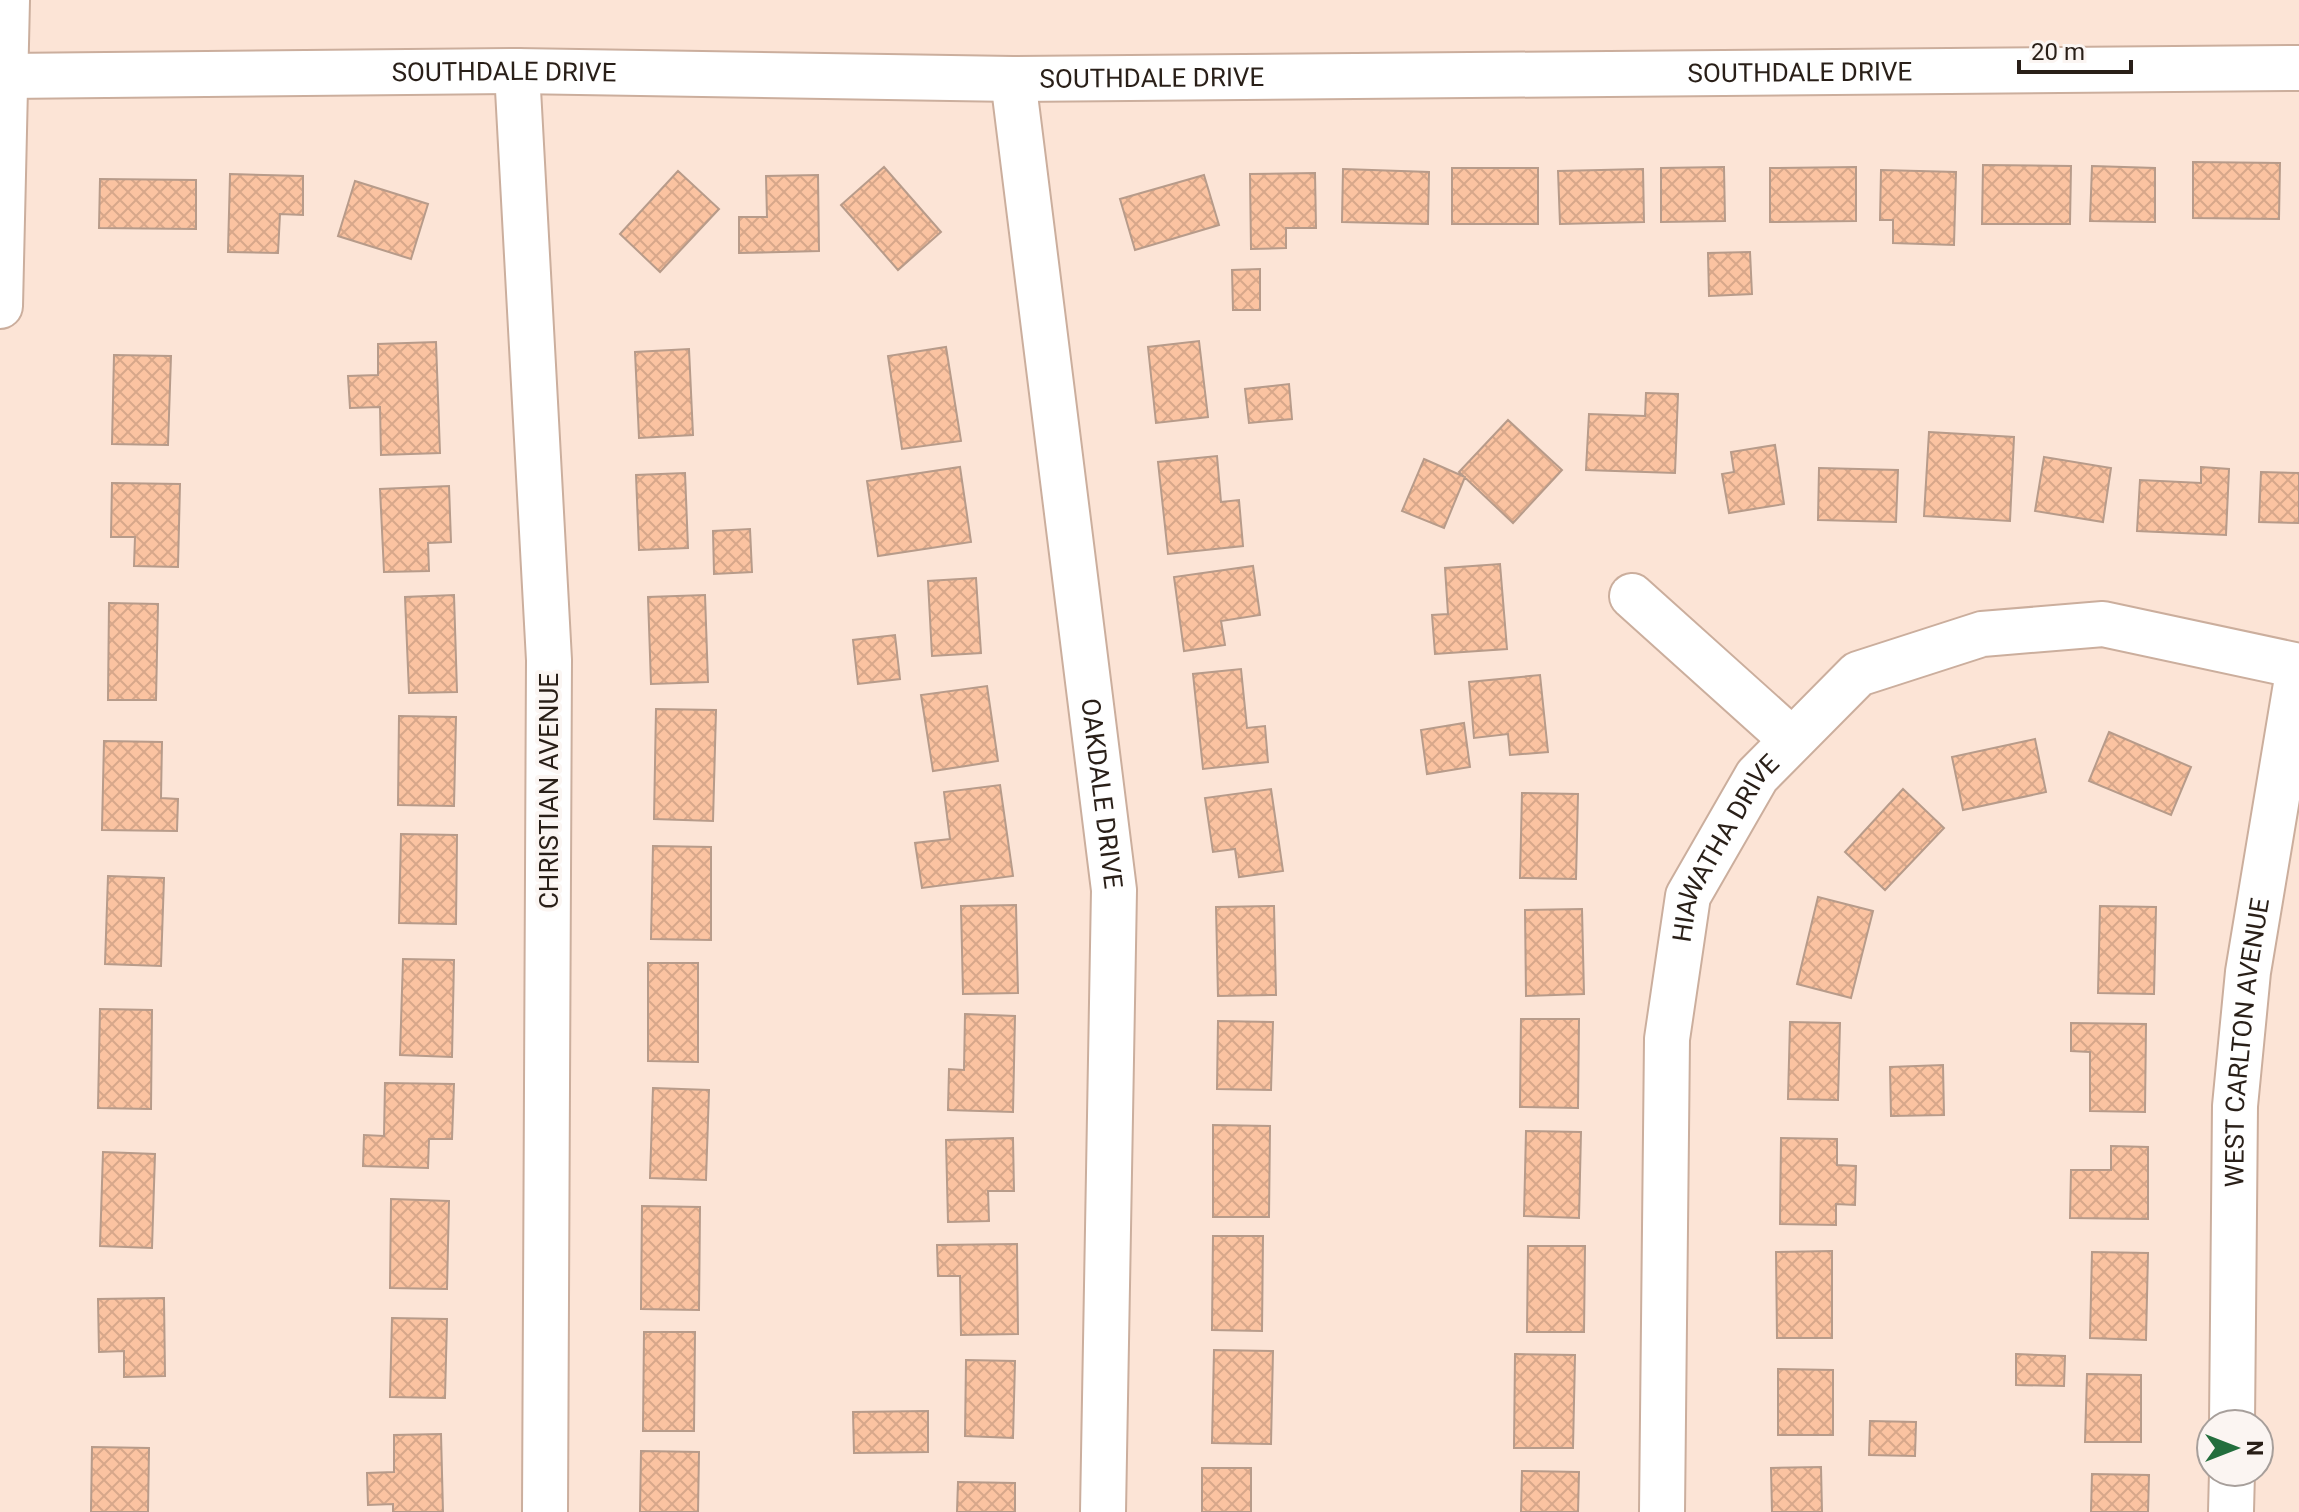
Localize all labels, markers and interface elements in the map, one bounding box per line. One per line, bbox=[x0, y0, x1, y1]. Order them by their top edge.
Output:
scale bar bbox=[2019, 24, 2131, 74]
text: 20 m bbox=[2031, 38, 2085, 66]
street label: SOUTHDALE DRIVE bbox=[391, 56, 617, 88]
street label: SOUTHDALE DRIVE bbox=[1687, 56, 1912, 88]
street label: SOUTHDALE DRIVE bbox=[1039, 62, 1264, 94]
street label: CHRISTIAN AVENUE bbox=[534, 673, 564, 909]
street label: OAKDALE DRIVE bbox=[1075, 697, 1129, 890]
street label: HIAWATHA DRIVE bbox=[1666, 748, 1785, 944]
street label: WEST CARLTON AVENUE bbox=[2219, 896, 2275, 1188]
north arrow bbox=[2195, 1408, 2275, 1488]
text: N bbox=[2242, 1440, 2267, 1456]

